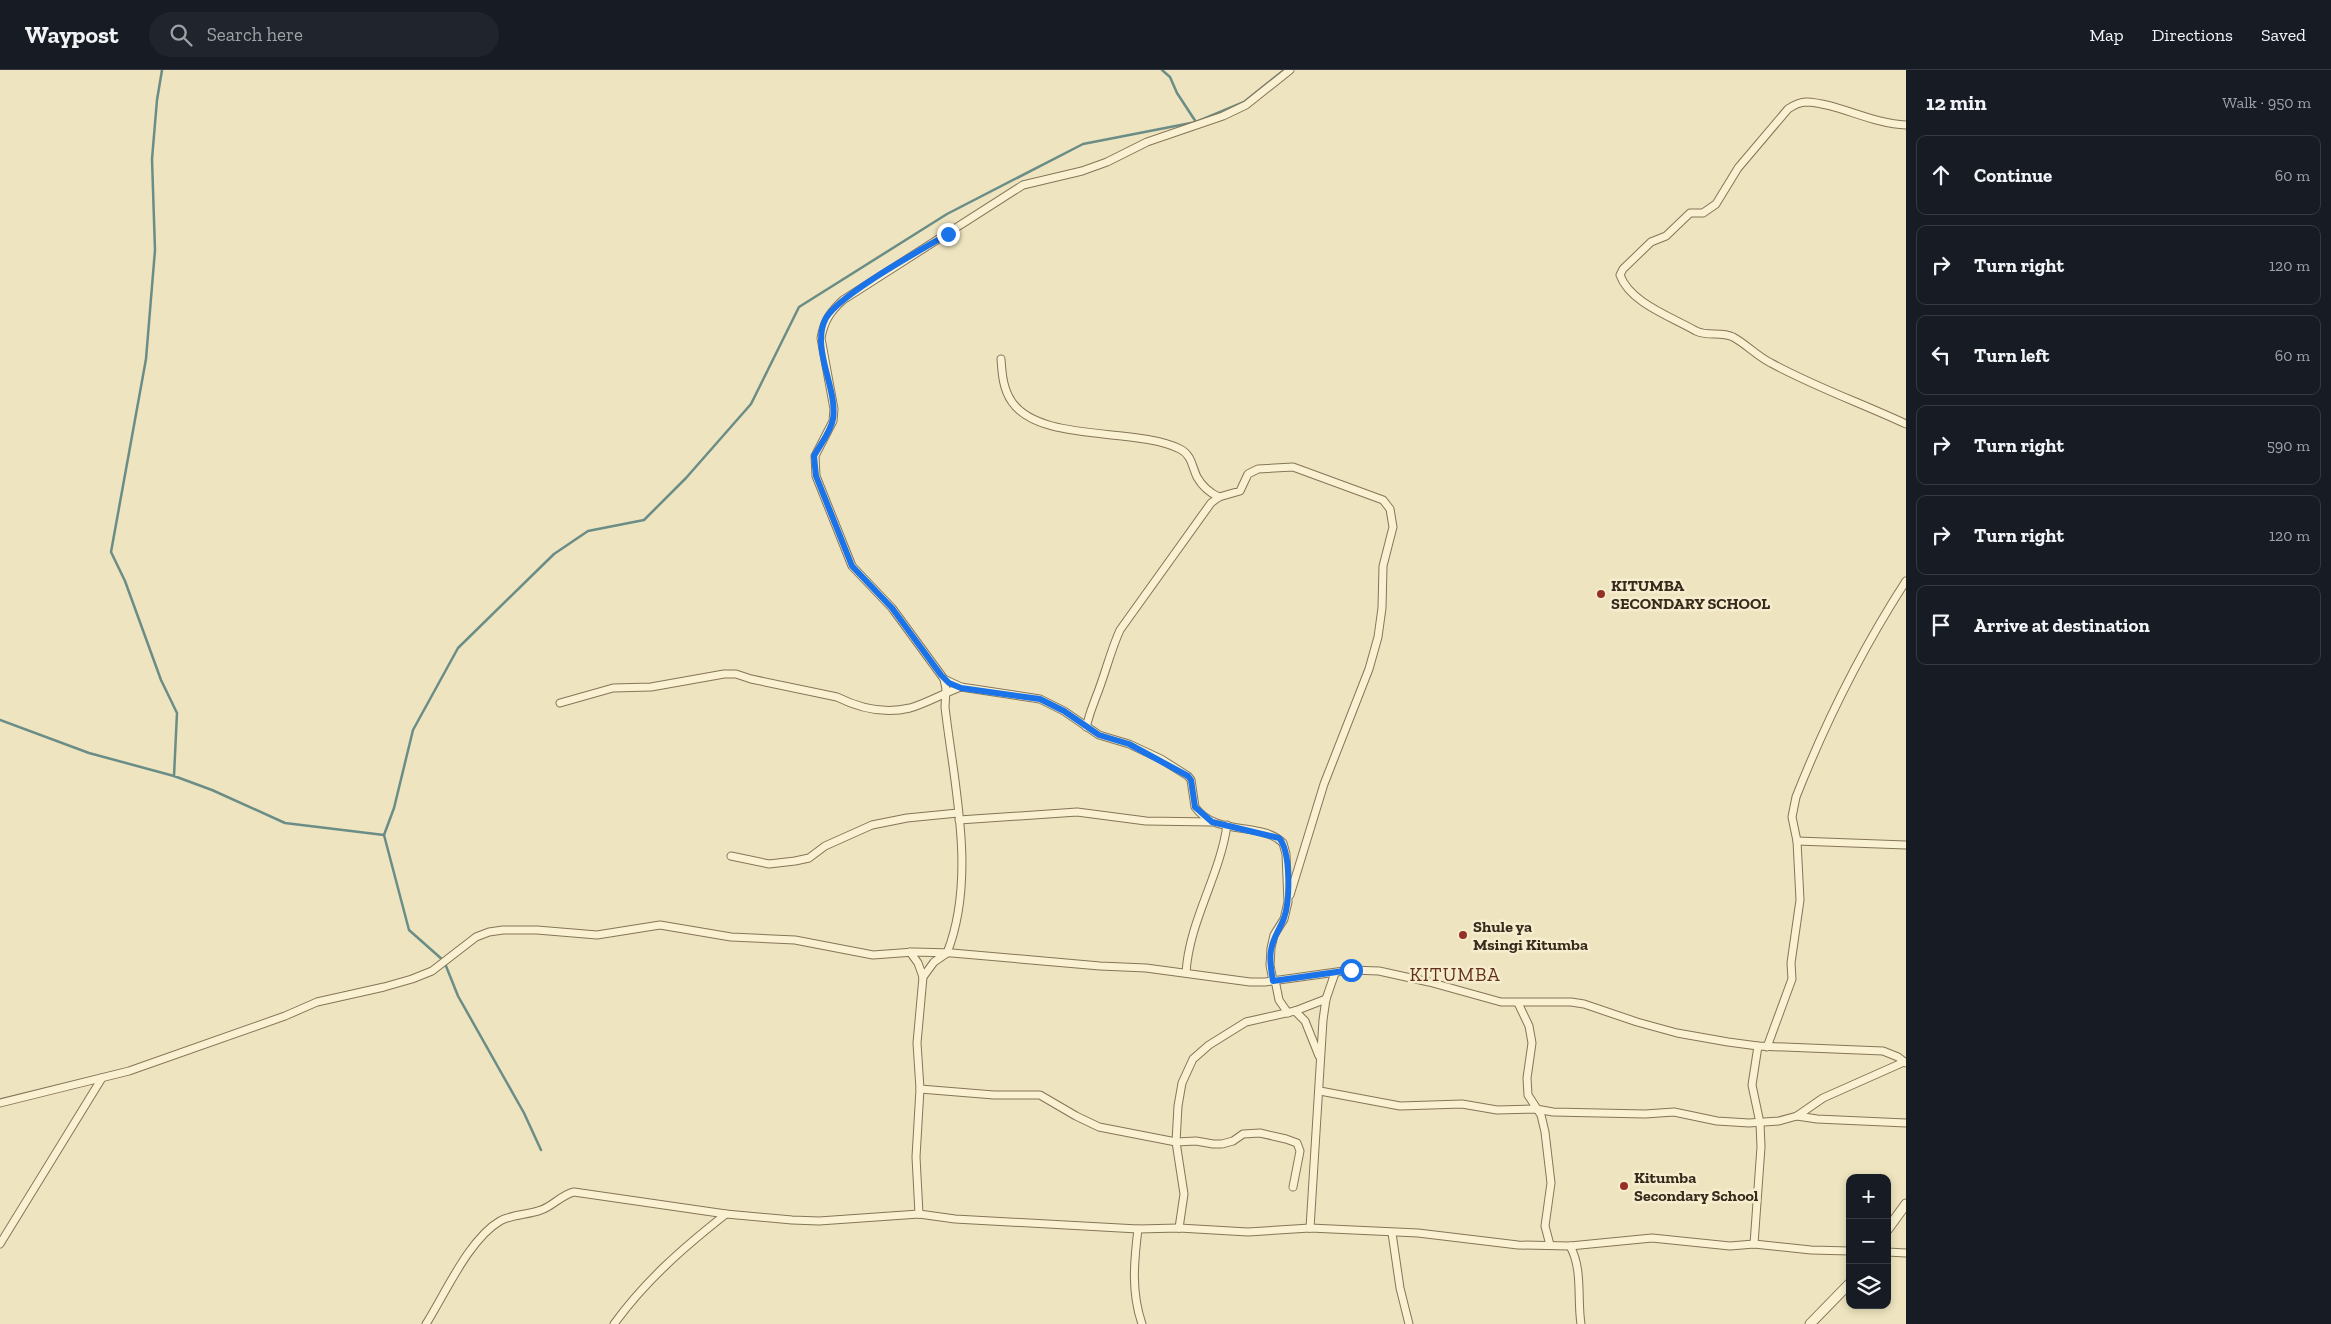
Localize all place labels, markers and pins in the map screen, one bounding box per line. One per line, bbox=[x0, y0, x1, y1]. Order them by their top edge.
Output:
place label: KITUMBA SECONDARY SCHOOL bbox=[1611, 576, 1770, 613]
marker: KITUMBA SECONDARY SCHOOL bbox=[1595, 588, 1607, 600]
place label: Shule ya Msingi Kitumba bbox=[1473, 917, 1588, 954]
marker: Shule ya Msingi Kitumba bbox=[1457, 929, 1469, 941]
place label: Kitumba Secondary School bbox=[1634, 1168, 1759, 1205]
marker: Kitumba Secondary School bbox=[1618, 1180, 1630, 1192]

